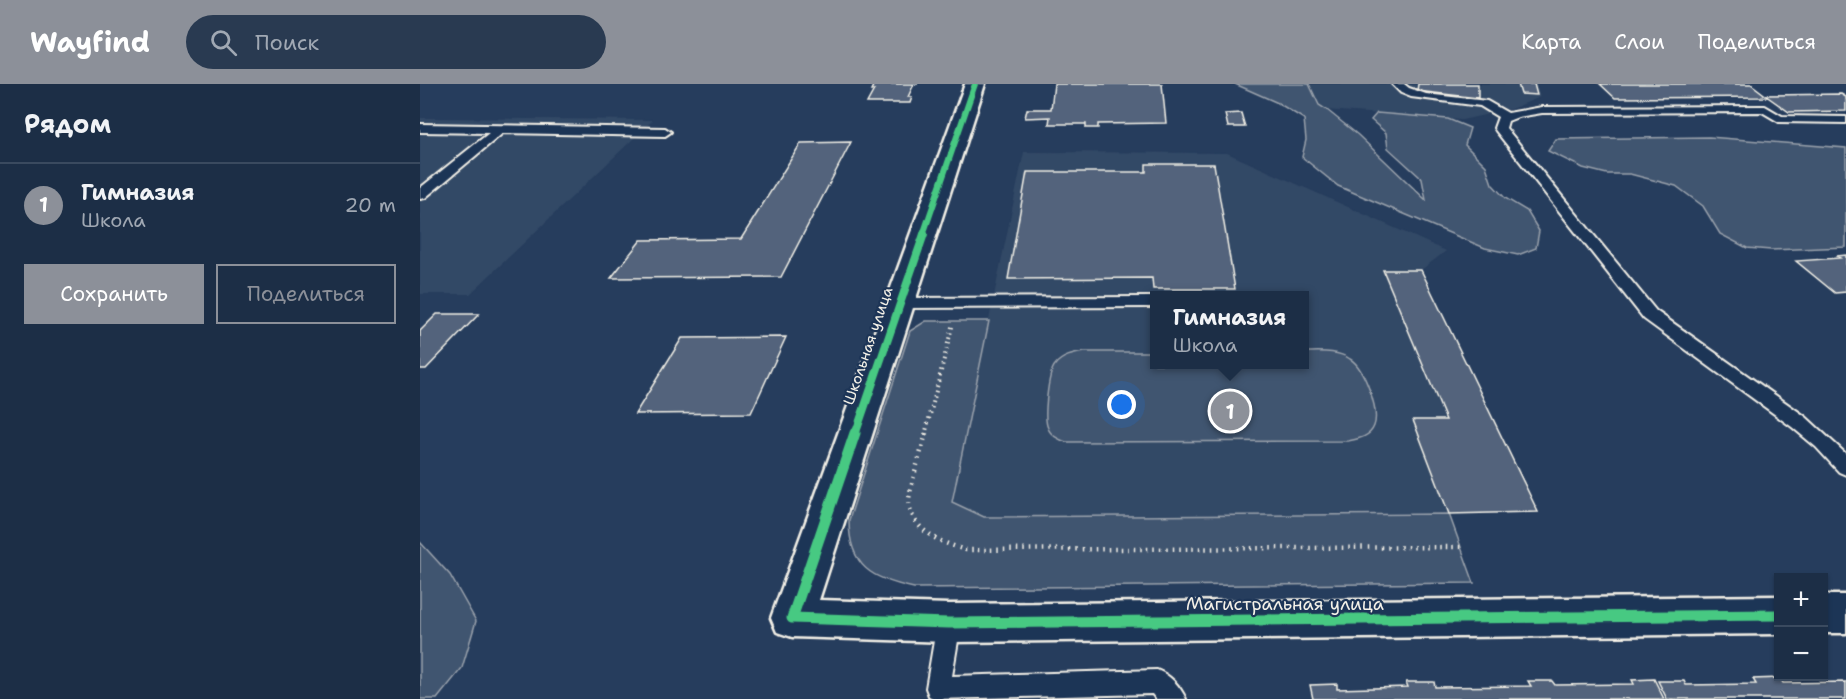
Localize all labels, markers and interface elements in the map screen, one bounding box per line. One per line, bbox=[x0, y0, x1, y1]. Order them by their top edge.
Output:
search box bbox=[186, 15, 606, 69]
text: Wayfind bbox=[30, 23, 150, 61]
icon: search bbox=[207, 26, 240, 59]
text: Поиск bbox=[255, 28, 319, 57]
text: Карта bbox=[1521, 28, 1581, 56]
text: Слои bbox=[1614, 28, 1665, 56]
text: Поделиться bbox=[1698, 28, 1816, 56]
text: Рядом bbox=[24, 106, 111, 141]
text: Гимназия bbox=[81, 178, 194, 207]
text: 1 bbox=[39, 192, 48, 218]
text: 20 m bbox=[345, 192, 396, 218]
text: Школа bbox=[81, 207, 146, 233]
button: Сохранить bbox=[24, 264, 204, 324]
button: Поделиться bbox=[216, 264, 396, 324]
street label: Школьная улица bbox=[838, 284, 898, 408]
popup bbox=[1150, 291, 1309, 369]
text: Гимназия bbox=[1173, 303, 1286, 332]
text: Школа bbox=[1173, 332, 1238, 358]
pin: 1 bbox=[1210, 388, 1250, 434]
your location bbox=[1107, 390, 1136, 419]
map controls bbox=[1774, 573, 1828, 681]
button: + bbox=[1774, 573, 1828, 627]
street label: Магистральная улица bbox=[1186, 592, 1384, 616]
button: − bbox=[1774, 627, 1828, 681]

